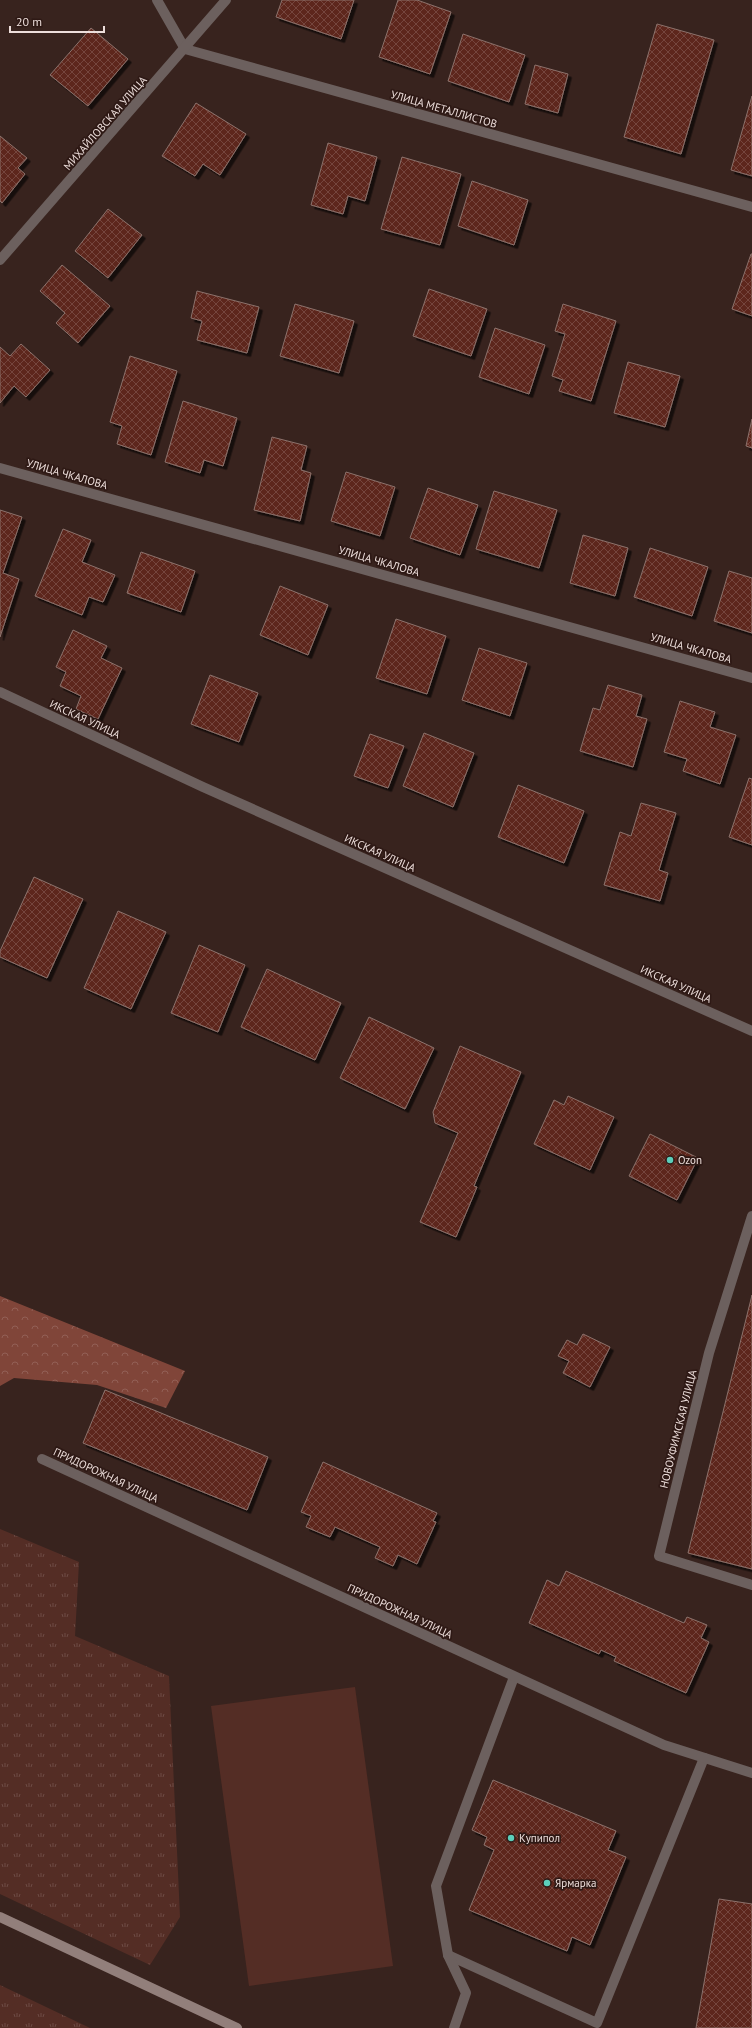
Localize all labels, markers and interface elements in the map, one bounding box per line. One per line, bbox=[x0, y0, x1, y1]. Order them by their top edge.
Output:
scale bar bbox=[10, 8, 104, 34]
text: 20 m bbox=[16, 14, 42, 29]
street label: МИХАЙЛОВСКАЯ УЛИЦА bbox=[60, 73, 150, 173]
street label: УЛИЦА МЕТАЛЛИСТОВ bbox=[389, 87, 499, 131]
street label: УЛИЦА ЧКАЛОВА bbox=[25, 456, 110, 492]
street label: УЛИЦА ЧКАЛОВА bbox=[337, 543, 422, 579]
street label: УЛИЦА ЧКАЛОВА bbox=[649, 630, 734, 666]
street label: ИКСКАЯ УЛИЦА bbox=[47, 697, 123, 742]
street label: ИКСКАЯ УЛИЦА bbox=[342, 831, 418, 875]
street label: ИКСКАЯ УЛИЦА bbox=[638, 962, 714, 1006]
place label: Ozon bbox=[678, 1153, 702, 1167]
marker: Ozon bbox=[665, 1155, 675, 1165]
street label: НОВОУФИМСКАЯ УЛИЦА bbox=[657, 1368, 700, 1490]
street label: ПРИДОРОЖНАЯ УЛИЦА bbox=[51, 1444, 161, 1506]
street label: ПРИДОРОЖНАЯ УЛИЦА bbox=[345, 1580, 455, 1642]
place label: Купипол bbox=[519, 1831, 560, 1845]
marker: Купипол bbox=[506, 1833, 516, 1843]
place label: Ярмарка bbox=[555, 1876, 596, 1890]
marker: Ярмарка bbox=[542, 1878, 552, 1888]

